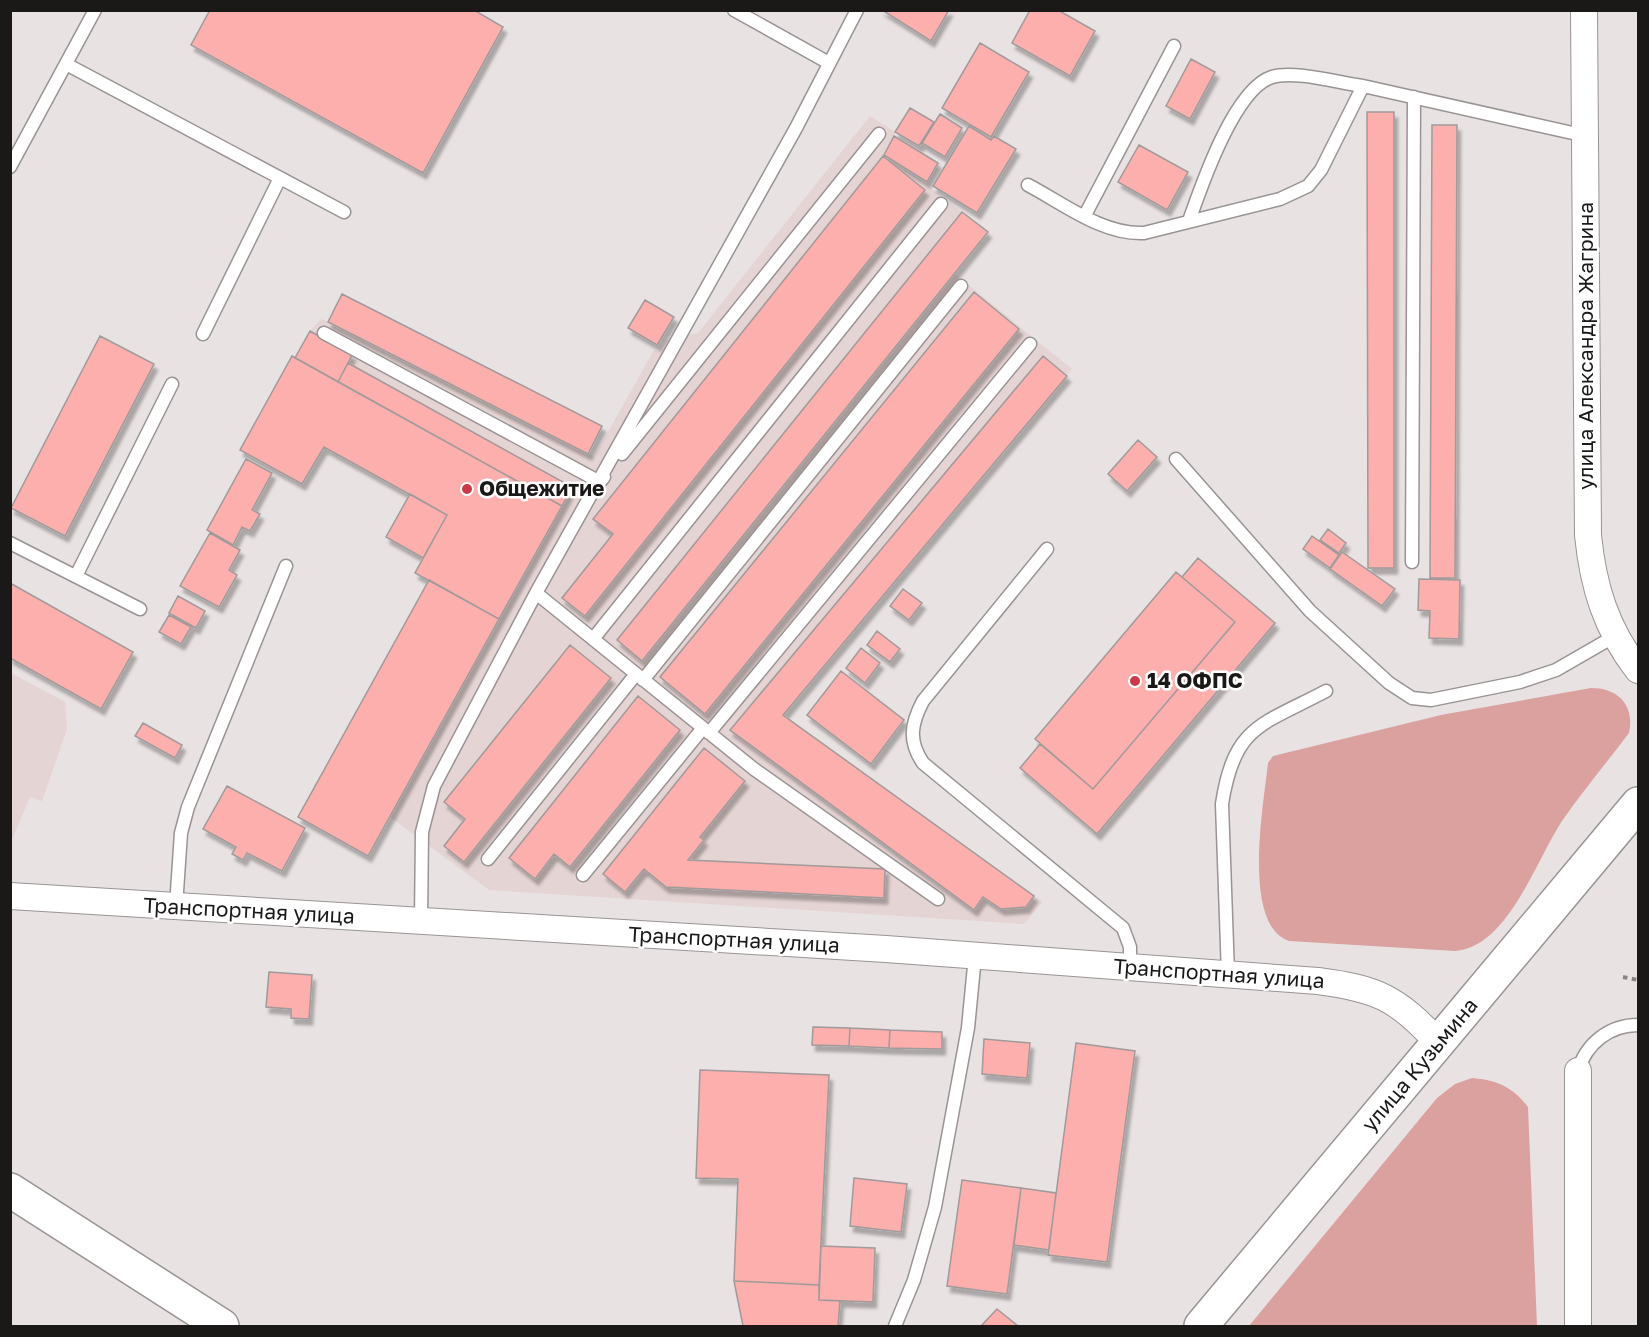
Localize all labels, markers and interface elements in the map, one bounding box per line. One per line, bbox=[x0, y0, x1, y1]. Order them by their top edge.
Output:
street label: улица Александра Жагрина bbox=[1572, 202, 1598, 490]
place label: Общежитие bbox=[479, 475, 604, 501]
marker: Общежитие bbox=[460, 482, 474, 496]
place label: 14 ОФПС bbox=[1147, 667, 1243, 693]
marker: 14 ОФПС bbox=[1128, 674, 1142, 688]
street label: Транспортная улица bbox=[143, 891, 355, 929]
street label: Транспортная улица bbox=[628, 920, 840, 958]
street label: Транспортная улица bbox=[1113, 953, 1326, 993]
street label: улица Кузьмина bbox=[1356, 992, 1483, 1137]

